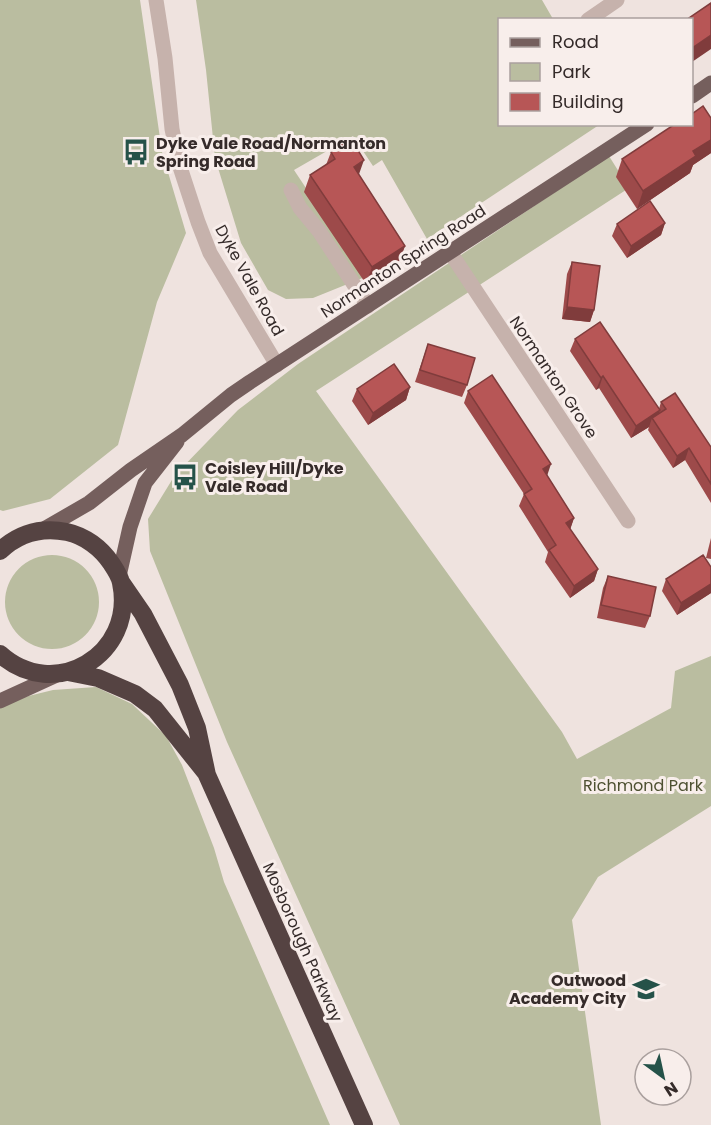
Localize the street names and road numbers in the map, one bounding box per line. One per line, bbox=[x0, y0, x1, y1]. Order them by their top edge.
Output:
street label: Normanton Spring Road bbox=[316, 199, 490, 324]
street label: Dyke Vale Road bbox=[209, 220, 290, 340]
street label: Normanton Grove bbox=[504, 312, 603, 443]
street label: Mosborough Parkway bbox=[257, 859, 348, 1026]

